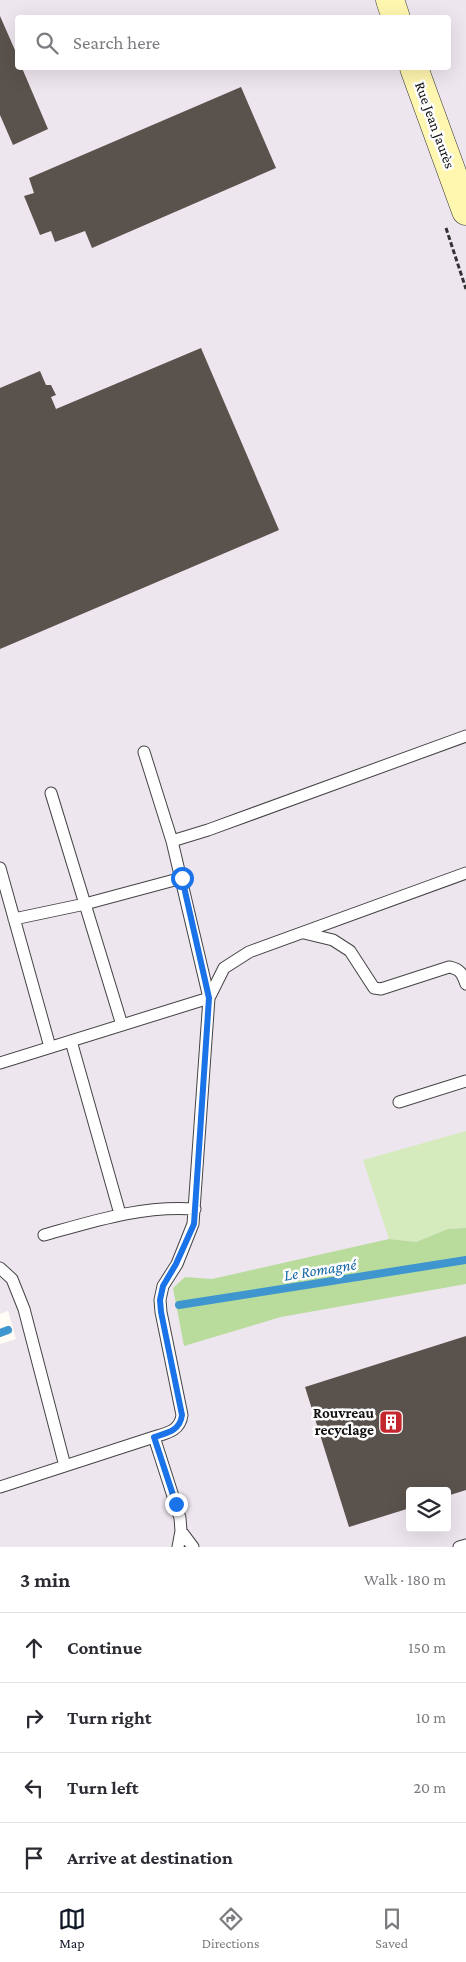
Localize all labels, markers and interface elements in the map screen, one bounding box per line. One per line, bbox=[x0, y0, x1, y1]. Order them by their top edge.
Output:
search box bbox=[15, 15, 451, 70]
icon: search bbox=[33, 29, 61, 57]
text: Search here bbox=[73, 32, 160, 53]
street label: Rue Jean Jaurès bbox=[411, 79, 458, 171]
route start bbox=[171, 867, 194, 890]
water label: Le Romagné bbox=[283, 1255, 359, 1285]
place label: Rouvreau recyclage bbox=[313, 1405, 374, 1438]
building icon: Rouvreau recyclage bbox=[378, 1409, 404, 1435]
map controls bbox=[406, 1487, 451, 1532]
button: layers bbox=[406, 1487, 451, 1532]
route end bbox=[165, 1493, 188, 1516]
text: 3 min bbox=[20, 1568, 70, 1592]
text: Walk · 180 m bbox=[364, 1571, 446, 1588]
icon: ahead bbox=[20, 1634, 48, 1662]
text: Continue bbox=[67, 1637, 142, 1658]
text: 150 m bbox=[408, 1639, 446, 1656]
icon: right bbox=[20, 1704, 48, 1732]
text: Turn right bbox=[67, 1707, 152, 1728]
text: 10 m bbox=[416, 1709, 446, 1726]
icon: left bbox=[20, 1774, 48, 1802]
text: Turn left bbox=[67, 1777, 139, 1798]
text: 20 m bbox=[413, 1779, 446, 1796]
icon: arrive bbox=[20, 1844, 48, 1872]
text: Arrive at destination bbox=[67, 1847, 233, 1868]
tab: Map bbox=[58, 1905, 86, 1951]
tab: Directions bbox=[202, 1905, 260, 1951]
tab: Saved bbox=[375, 1905, 408, 1951]

